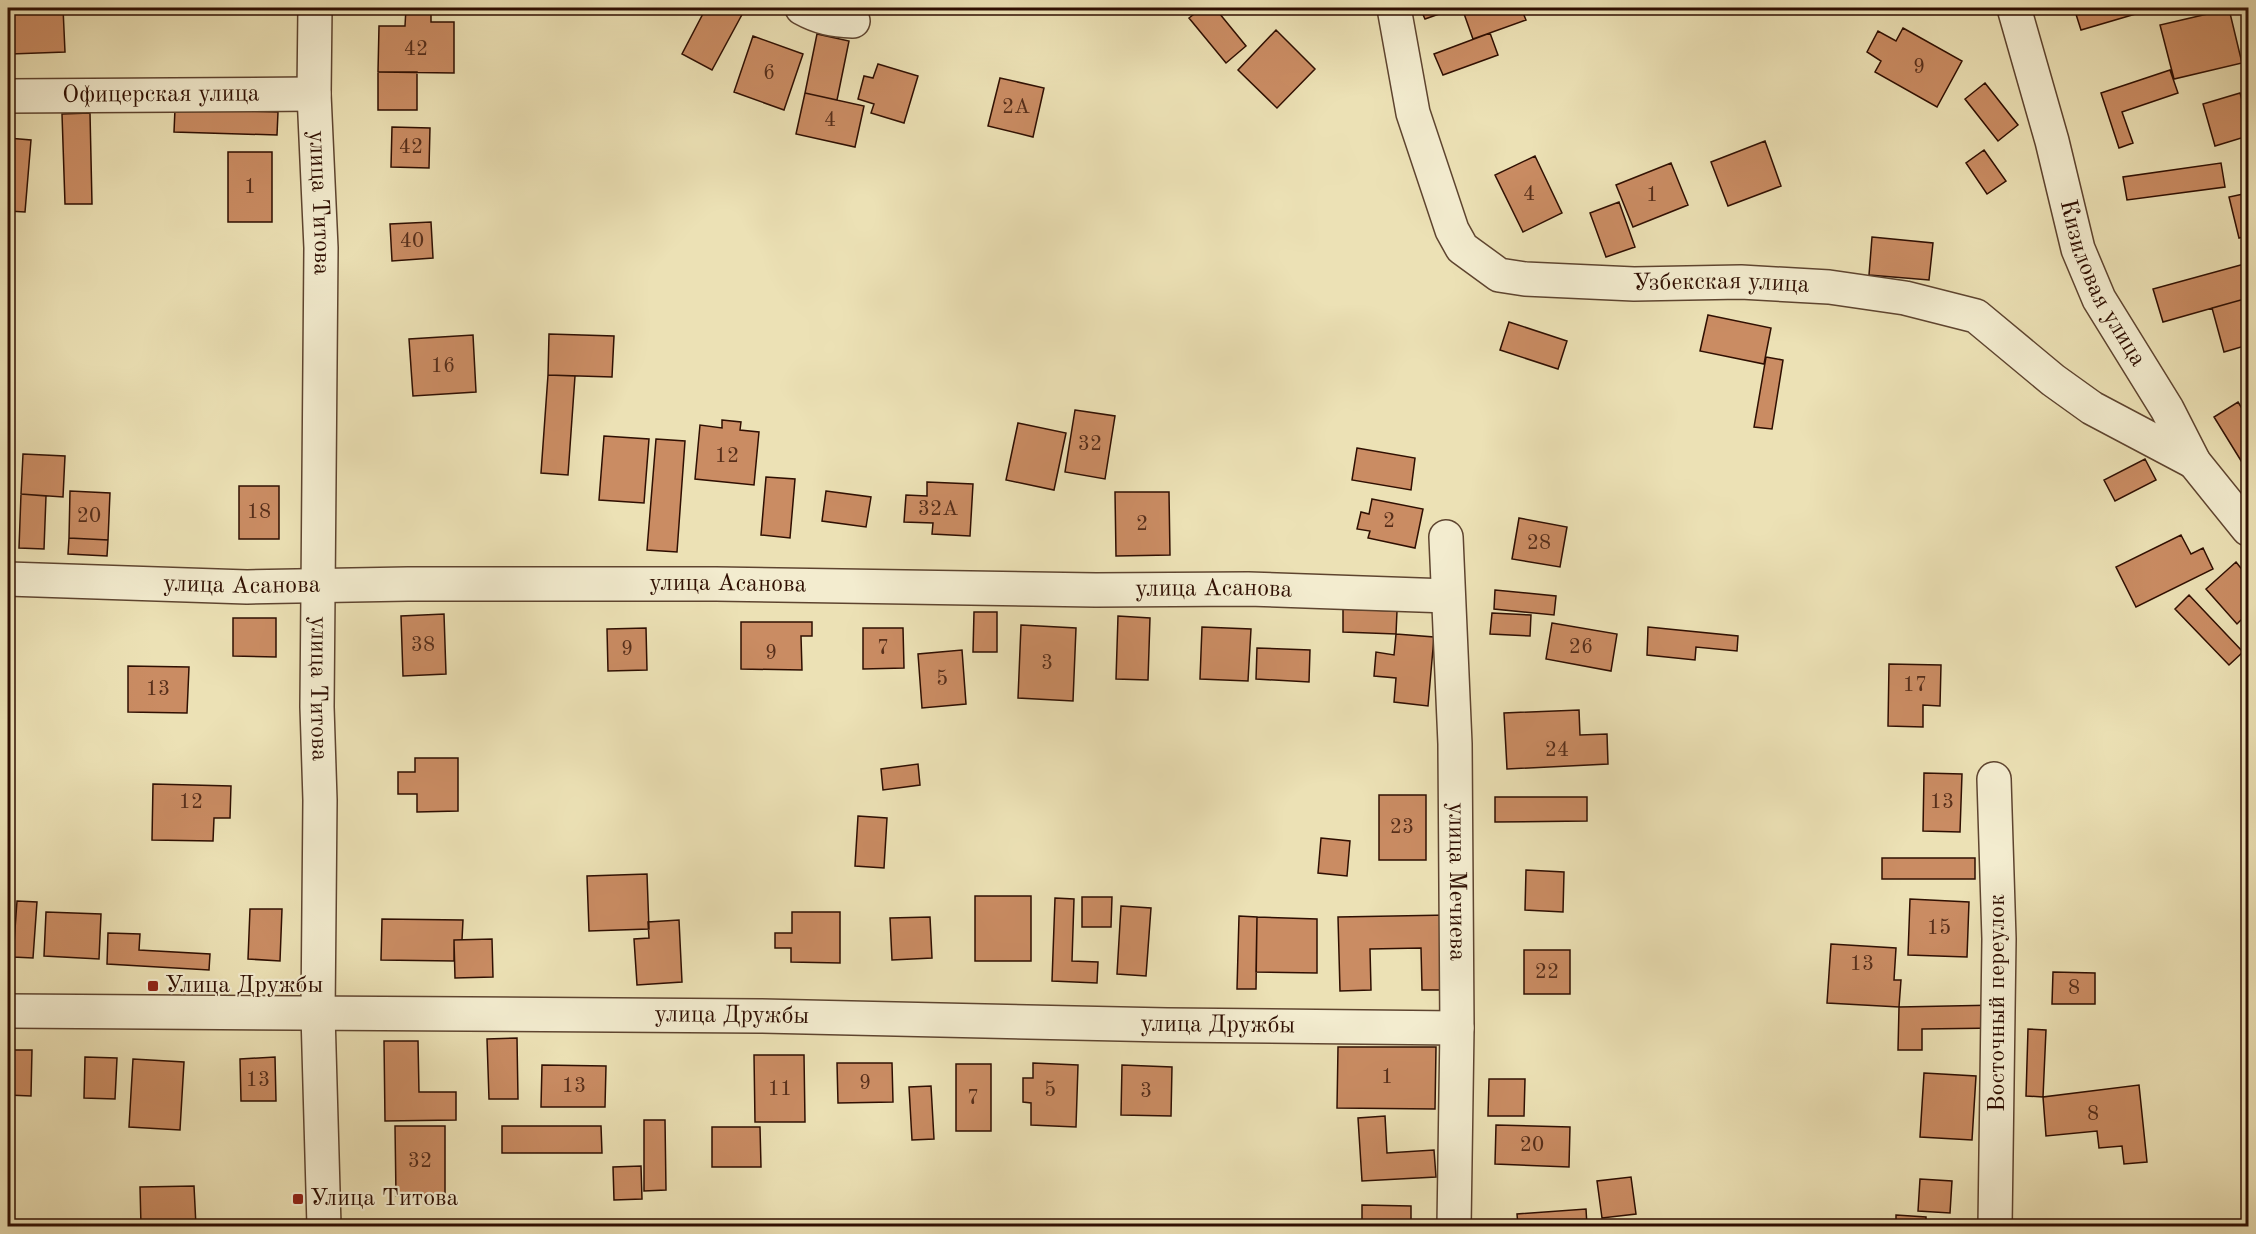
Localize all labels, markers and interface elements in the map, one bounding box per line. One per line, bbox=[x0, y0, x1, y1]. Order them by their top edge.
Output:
house number: 42 bbox=[404, 39, 428, 60]
house number: 9 bbox=[1913, 57, 1925, 78]
house number: 6 bbox=[763, 63, 775, 84]
street label: Офицерская улица bbox=[62, 82, 260, 108]
house number: 2А bbox=[1002, 97, 1030, 118]
house number: 4 bbox=[824, 110, 836, 131]
street label: улица Титова bbox=[304, 130, 333, 276]
house number: 42 bbox=[399, 137, 423, 158]
house number: 1 bbox=[244, 177, 256, 198]
house number: 4 bbox=[1523, 184, 1535, 205]
house number: 1 bbox=[1646, 185, 1658, 206]
street label: Кизиловая улица bbox=[2055, 197, 2150, 371]
house number: 40 bbox=[400, 231, 424, 252]
street label: Узбекская улица bbox=[1633, 270, 1810, 298]
house number: 16 bbox=[431, 356, 455, 377]
house number: 32 bbox=[1078, 434, 1102, 455]
house number: 12 bbox=[715, 446, 739, 467]
house number: 32А bbox=[918, 499, 958, 520]
house number: 18 bbox=[247, 502, 271, 523]
house number: 20 bbox=[77, 506, 101, 527]
house number: 2 bbox=[1383, 511, 1395, 532]
house number: 2 bbox=[1136, 514, 1148, 535]
house number: 28 bbox=[1527, 533, 1551, 554]
street label: улица Асанова bbox=[163, 572, 321, 599]
street label: улица Асанова bbox=[649, 572, 807, 597]
street label: улица Асанова bbox=[1135, 577, 1293, 603]
street label: улица Титова bbox=[305, 616, 331, 762]
house number: 38 bbox=[411, 635, 435, 656]
house number: 26 bbox=[1569, 637, 1593, 658]
house number: 7 bbox=[877, 638, 889, 659]
house number: 9 bbox=[621, 639, 633, 660]
house number: 9 bbox=[765, 643, 777, 664]
house number: 3 bbox=[1041, 653, 1053, 674]
house number: 5 bbox=[936, 669, 948, 690]
house number: 17 bbox=[1903, 675, 1927, 696]
house number: 13 bbox=[146, 679, 170, 700]
house number: 24 bbox=[1545, 740, 1569, 761]
house number: 12 bbox=[179, 792, 203, 813]
house number: 13 bbox=[1930, 792, 1954, 813]
street label: улица Мечиева bbox=[1443, 802, 1469, 961]
house number: 23 bbox=[1390, 817, 1414, 838]
street label: Восточный переулок bbox=[1986, 894, 2010, 1112]
house number: 15 bbox=[1927, 918, 1951, 939]
house number: 13 bbox=[1850, 954, 1874, 975]
house number: 22 bbox=[1535, 962, 1559, 983]
place label: Улица Дружбы bbox=[165, 974, 323, 998]
house number: 8 bbox=[2068, 978, 2080, 999]
marker: Улица Дружбы bbox=[146, 979, 160, 993]
street label: улица Дружбы bbox=[655, 1003, 810, 1029]
street label: улица Дружбы bbox=[1140, 1012, 1295, 1038]
house number: 1 bbox=[1381, 1067, 1393, 1088]
house number: 13 bbox=[246, 1070, 270, 1091]
house number: 9 bbox=[859, 1073, 871, 1094]
house number: 13 bbox=[562, 1076, 586, 1097]
house number: 11 bbox=[768, 1079, 792, 1100]
house number: 5 bbox=[1044, 1080, 1056, 1101]
house number: 3 bbox=[1140, 1081, 1152, 1102]
house number: 7 bbox=[967, 1088, 979, 1109]
house number: 8 bbox=[2087, 1104, 2099, 1125]
house number: 20 bbox=[1520, 1135, 1544, 1156]
house number: 32 bbox=[408, 1151, 432, 1172]
place label: Улица Титова bbox=[310, 1187, 459, 1211]
marker: Улица Титова bbox=[291, 1192, 305, 1206]

